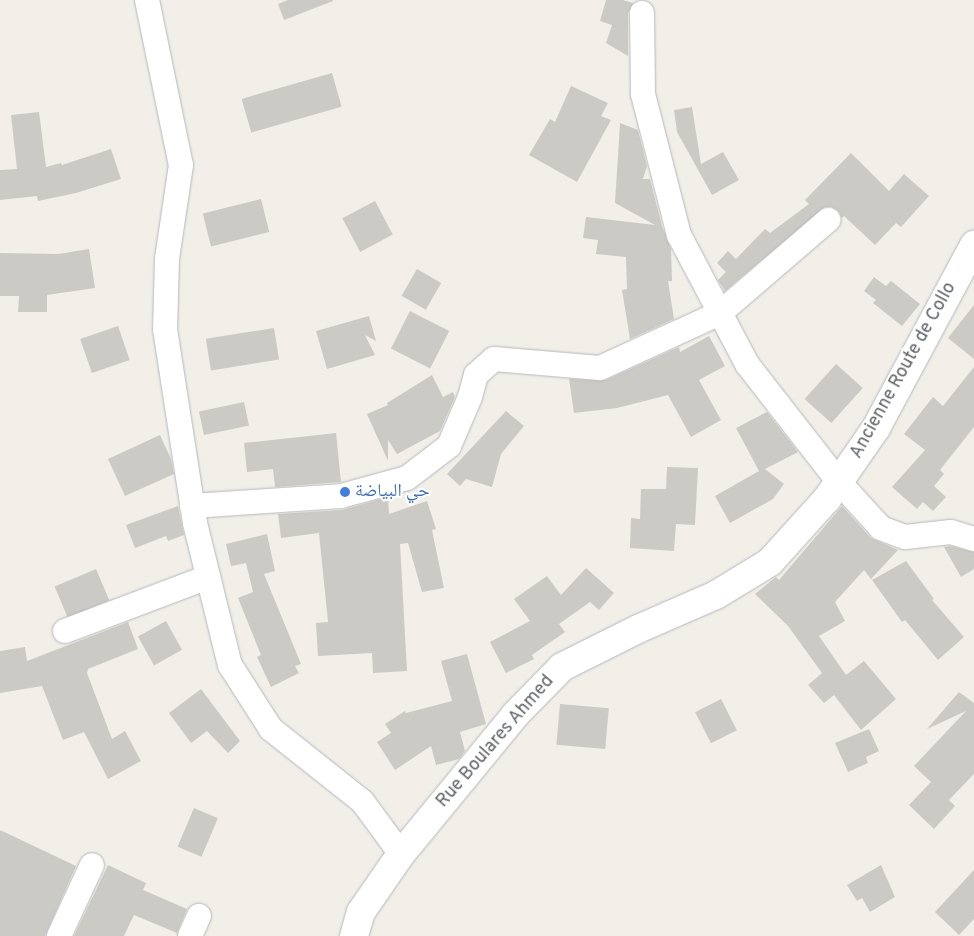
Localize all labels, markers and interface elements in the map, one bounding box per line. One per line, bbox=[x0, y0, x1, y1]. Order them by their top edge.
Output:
street label: Ancienne Route de Collo bbox=[846, 279, 962, 463]
place label: حي البياضة bbox=[355, 481, 430, 503]
marker: حي البياضة bbox=[339, 486, 351, 498]
street label: Rue Boulares Ahmed bbox=[432, 671, 560, 813]

